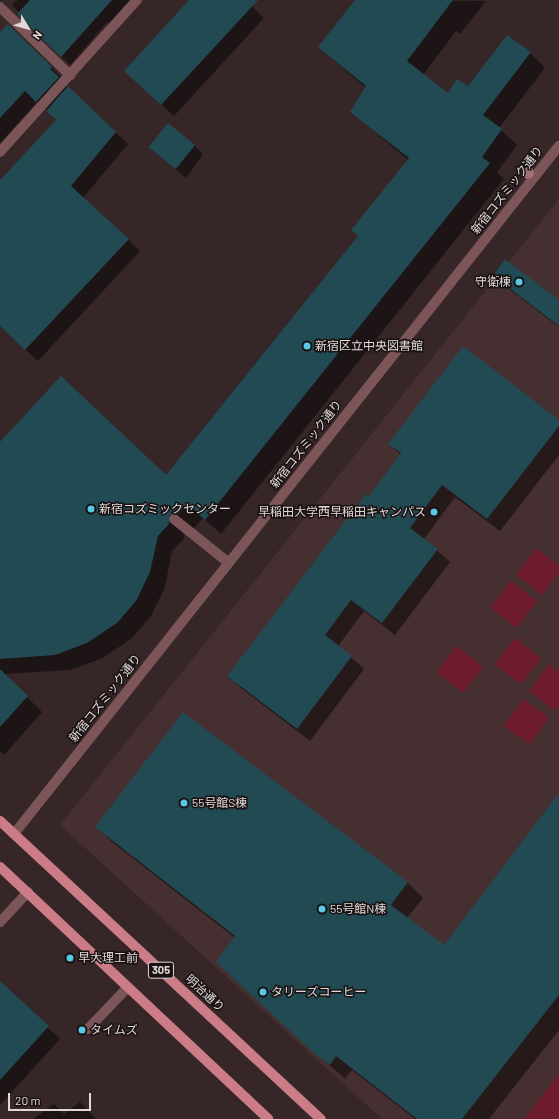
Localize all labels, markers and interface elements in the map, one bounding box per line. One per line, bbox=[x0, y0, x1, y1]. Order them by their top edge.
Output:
north arrow bbox=[8, 8, 48, 48]
text: N bbox=[31, 29, 45, 42]
street label: 新宿コズミック通り bbox=[468, 143, 546, 237]
place label: 守衛棟 bbox=[475, 275, 511, 289]
marker: 守衛棟 bbox=[514, 277, 524, 287]
place label: 新宿区立中央図書館 bbox=[315, 339, 423, 353]
marker: 新宿区立中央図書館 bbox=[302, 341, 312, 351]
street label: 新宿コズミック通り bbox=[267, 397, 345, 491]
place label: 新宿コズミックセンター bbox=[99, 502, 231, 516]
marker: 新宿コズミックセンター bbox=[86, 504, 96, 514]
place label: 早稲田大学西早稲田キャンパス bbox=[258, 505, 426, 519]
marker: 早稲田大学西早稲田キャンパス bbox=[429, 507, 439, 517]
street label: 新宿コズミック通り bbox=[66, 651, 144, 745]
place label: 55号館S棟 bbox=[192, 796, 247, 810]
marker: 55号館S棟 bbox=[179, 798, 189, 808]
place label: 55号館N棟 bbox=[330, 902, 386, 916]
marker: 55号館N棟 bbox=[317, 904, 327, 914]
place label: 早大理工前 bbox=[78, 951, 138, 965]
marker: 早大理工前 bbox=[65, 953, 75, 963]
road number: 305 bbox=[147, 961, 175, 979]
street label: 明治通り bbox=[183, 971, 227, 1015]
place label: タリーズコーヒー bbox=[271, 985, 367, 999]
marker: タリーズコーヒー bbox=[258, 987, 268, 997]
place label: タイムズ bbox=[90, 1023, 138, 1037]
marker: タイムズ bbox=[77, 1025, 87, 1035]
scale bar bbox=[10, 1085, 93, 1111]
text: 20 m bbox=[15, 1093, 41, 1107]

